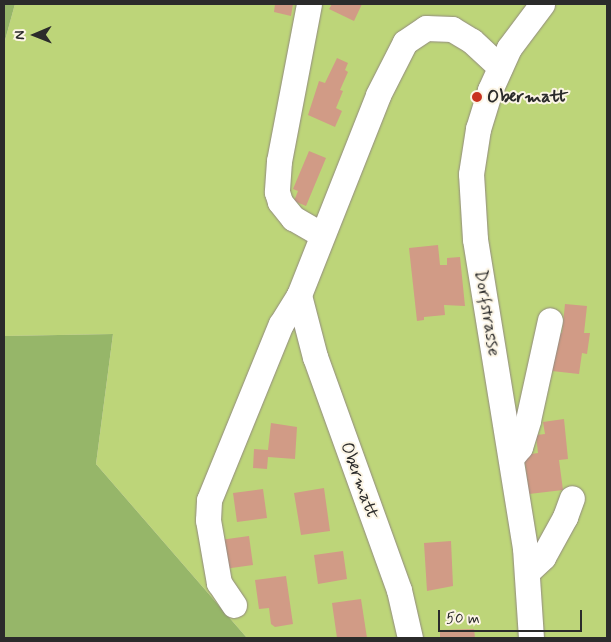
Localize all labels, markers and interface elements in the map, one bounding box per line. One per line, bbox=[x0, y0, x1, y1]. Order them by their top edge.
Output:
north arrow bbox=[10, 10, 60, 60]
text: N bbox=[11, 30, 29, 40]
place label: Obermatt bbox=[487, 86, 568, 108]
marker: Obermatt bbox=[471, 91, 483, 103]
street label: Dorfstrasse bbox=[470, 268, 504, 358]
street label: Obermatt bbox=[335, 439, 383, 523]
scale bar bbox=[441, 600, 585, 632]
text: 50 m bbox=[446, 609, 480, 629]

